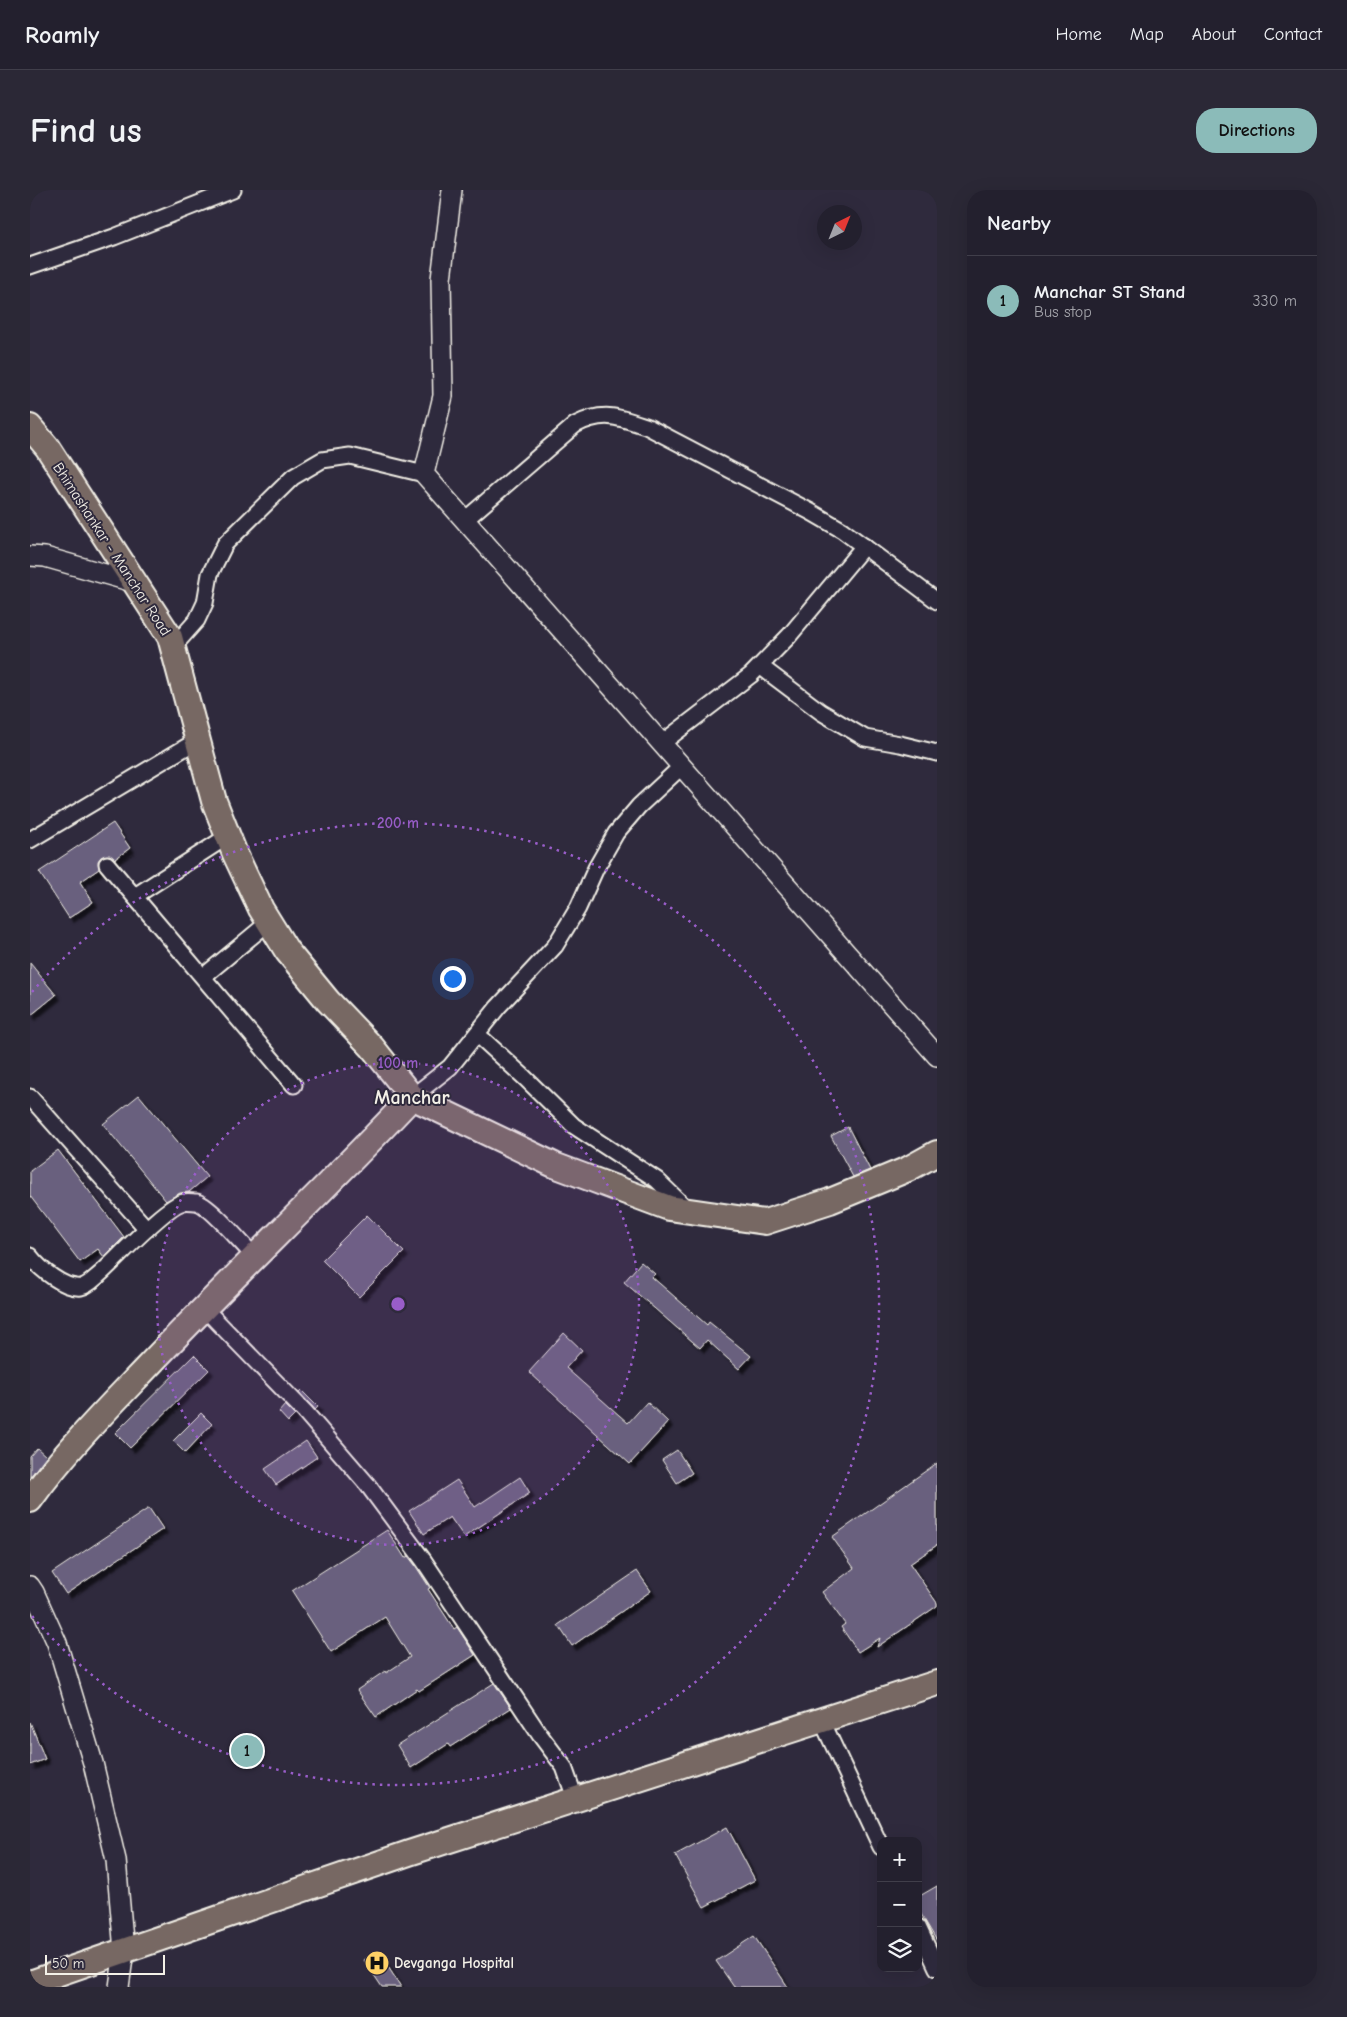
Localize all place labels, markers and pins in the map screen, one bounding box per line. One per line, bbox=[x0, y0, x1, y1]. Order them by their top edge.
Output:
centre of rings bbox=[389, 1295, 407, 1313]
pin: 1 bbox=[231, 1732, 263, 1770]
hospital icon: Devganga Hospital bbox=[364, 1950, 390, 1976]
place label: Devganga Hospital bbox=[394, 1954, 514, 1972]

